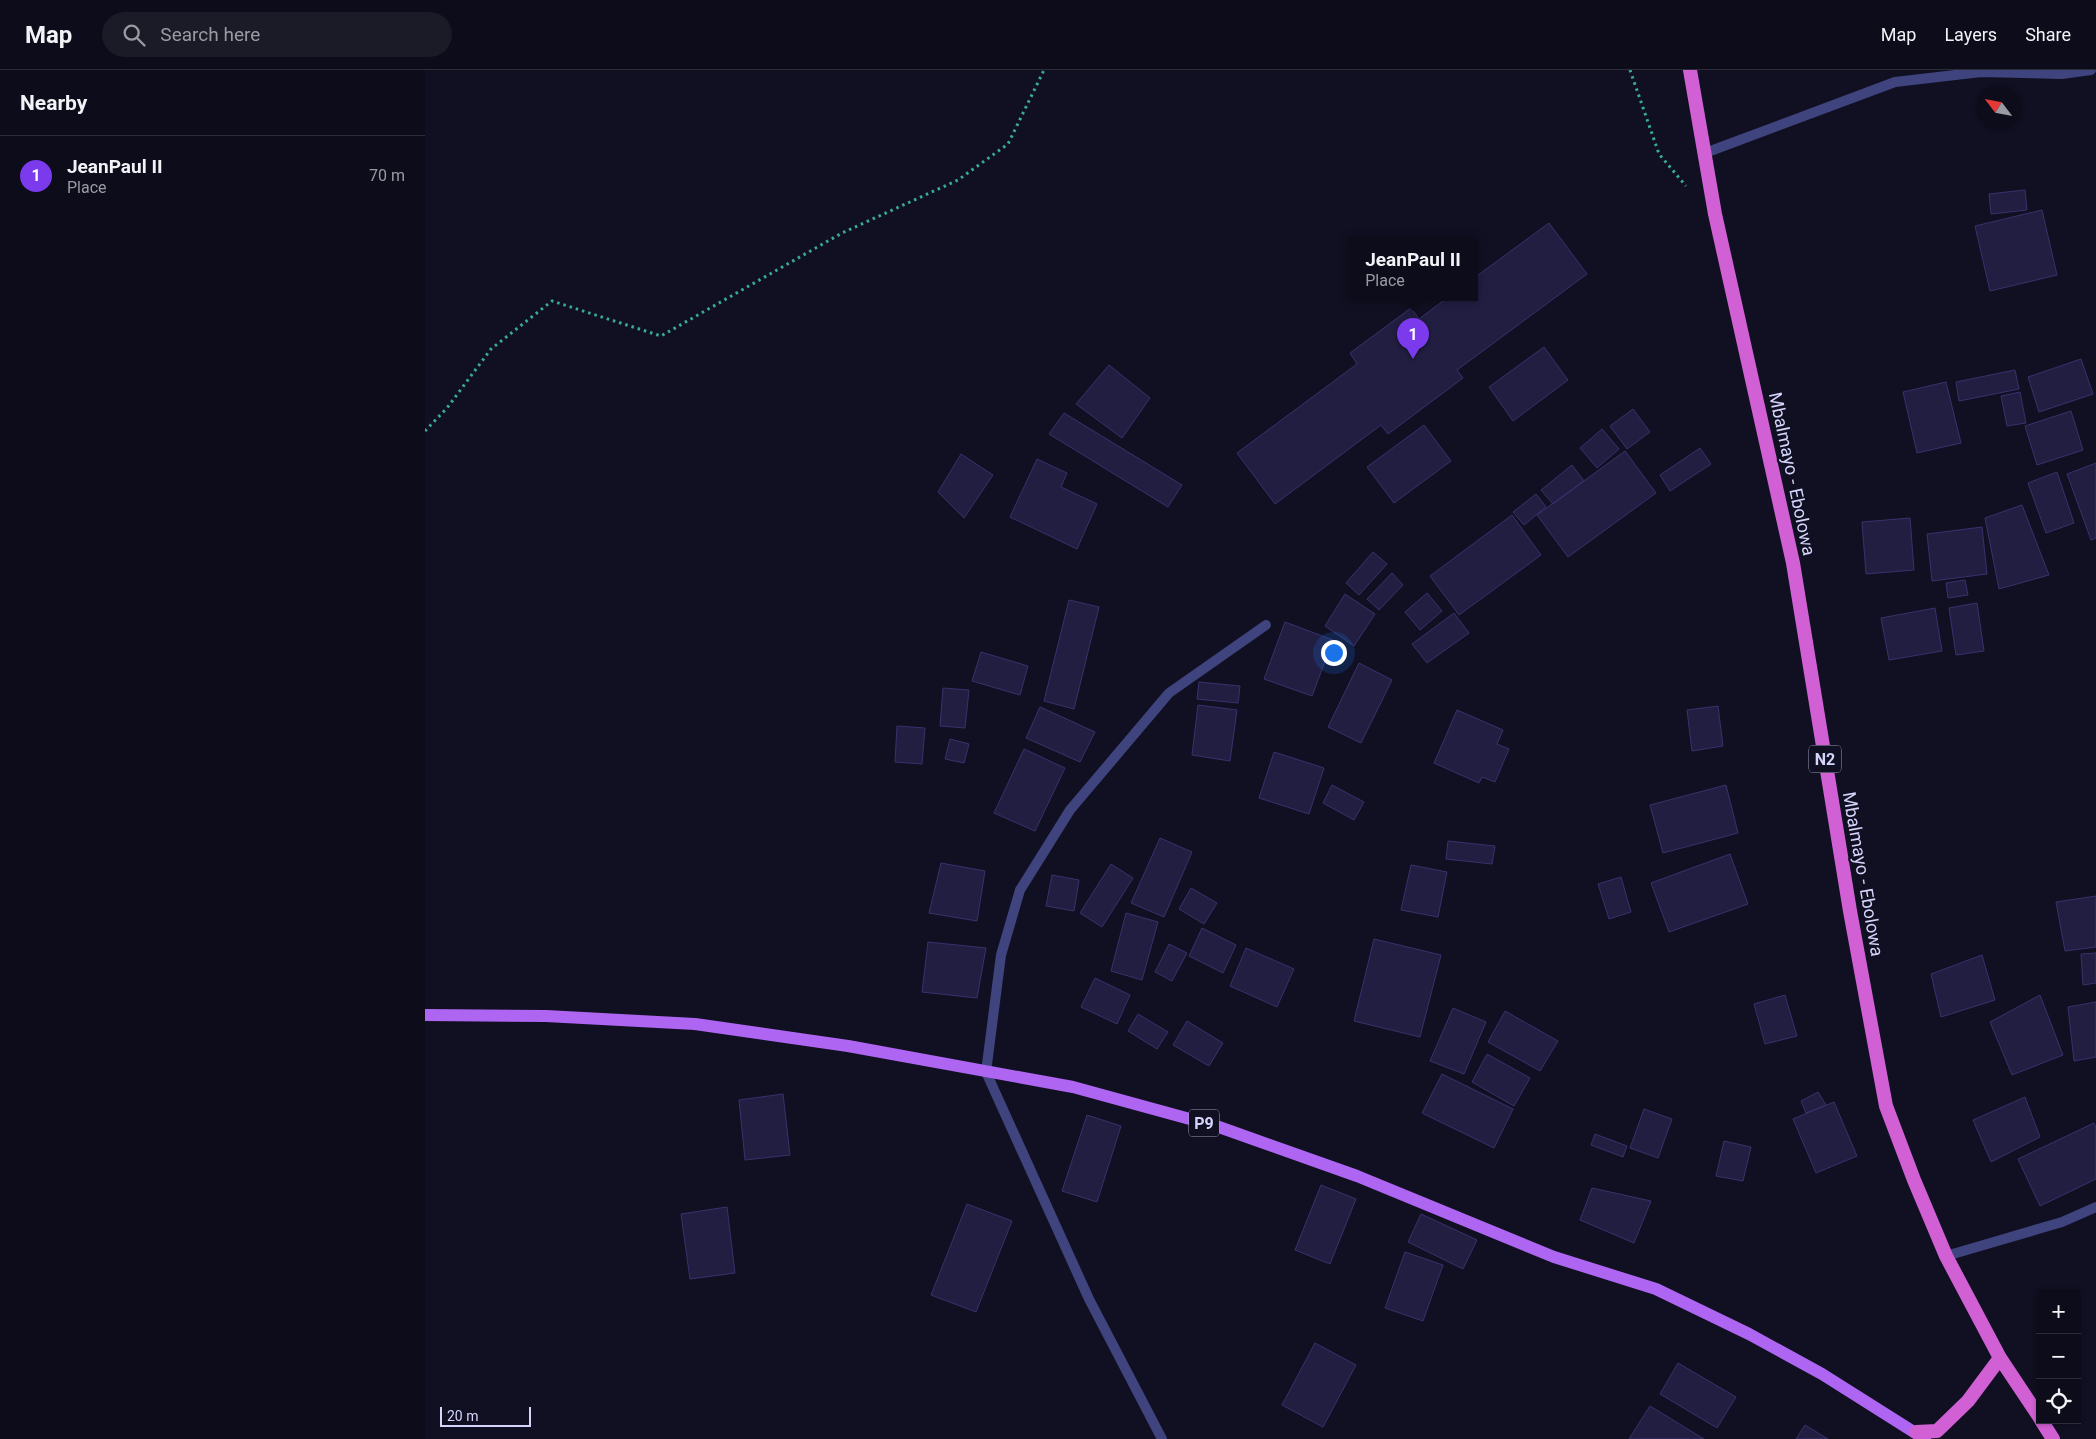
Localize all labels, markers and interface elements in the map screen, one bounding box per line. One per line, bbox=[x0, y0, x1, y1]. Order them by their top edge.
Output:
search box bbox=[102, 12, 452, 57]
text: Map bbox=[25, 21, 72, 49]
icon: search bbox=[120, 21, 148, 49]
text: Search here bbox=[160, 23, 260, 46]
text: Map bbox=[1881, 24, 1916, 45]
text: Layers bbox=[1944, 24, 1997, 45]
text: Share bbox=[2025, 24, 2071, 45]
north arrow bbox=[1976, 85, 2021, 130]
text: Nearby bbox=[20, 91, 87, 115]
text: JeanPaul II bbox=[67, 155, 163, 178]
text: 1 bbox=[31, 166, 41, 185]
text: 70 m bbox=[369, 166, 405, 185]
text: Place bbox=[67, 178, 107, 197]
popup bbox=[1348, 236, 1478, 301]
text: JeanPaul II bbox=[1365, 248, 1461, 271]
text: Place bbox=[1365, 271, 1405, 290]
pin: 1 bbox=[1397, 318, 1429, 359]
street label: Mbalmayo - Ebolowa bbox=[1765, 390, 1820, 558]
your location bbox=[1321, 640, 1347, 666]
road number: N2 bbox=[1809, 746, 1841, 772]
street label: Mbalmayo - Ebolowa bbox=[1839, 790, 1888, 958]
road number: P9 bbox=[1189, 1110, 1219, 1136]
map controls bbox=[2036, 1289, 2081, 1424]
button: + bbox=[2036, 1289, 2081, 1334]
button: − bbox=[2036, 1334, 2081, 1379]
button: locate bbox=[2036, 1379, 2081, 1424]
scale bar bbox=[440, 1404, 531, 1427]
text: 20 m bbox=[447, 1408, 479, 1424]

